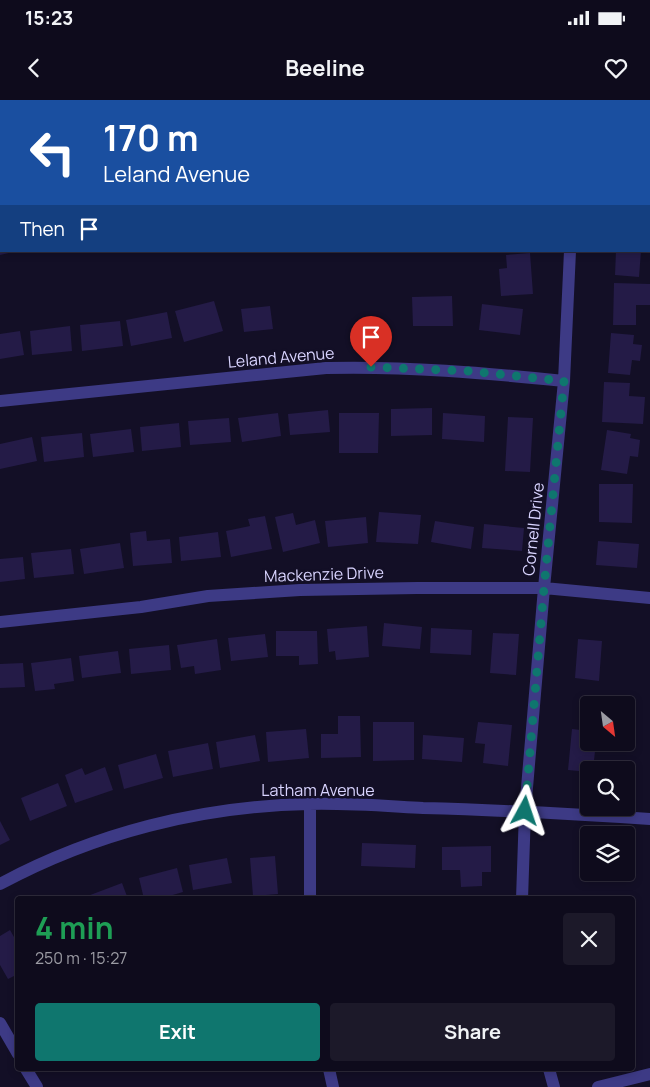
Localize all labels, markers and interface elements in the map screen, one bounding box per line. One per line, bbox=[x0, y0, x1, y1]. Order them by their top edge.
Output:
text: 15:23 bbox=[25, 5, 73, 31]
text: Beeline bbox=[285, 53, 365, 83]
icon: back bbox=[20, 54, 48, 82]
icon: heart bbox=[602, 54, 630, 82]
text: 170 m bbox=[103, 114, 199, 162]
icon: left bbox=[20, 120, 85, 185]
text: Leland Avenue bbox=[103, 159, 250, 189]
icon: arrive bbox=[75, 215, 103, 243]
text: Then bbox=[20, 216, 65, 242]
pin bbox=[350, 316, 392, 367]
icon: arrive bbox=[357, 323, 385, 351]
street label: Leland Avenue bbox=[227, 341, 335, 373]
street label: Cornell Drive bbox=[517, 481, 549, 577]
street label: Mackenzie Drive bbox=[264, 561, 384, 587]
north arrow bbox=[580, 696, 635, 751]
map controls bbox=[580, 696, 635, 881]
button: search bbox=[580, 761, 635, 816]
street label: Latham Avenue bbox=[261, 779, 375, 801]
position arrow bbox=[498, 784, 550, 836]
button: layers bbox=[580, 826, 635, 881]
text: 4 min bbox=[35, 907, 113, 948]
button: close bbox=[563, 913, 615, 965]
text: 250 m · 15:27 bbox=[35, 947, 127, 969]
button: Exit bbox=[35, 1003, 320, 1061]
button: Share bbox=[330, 1003, 615, 1061]

